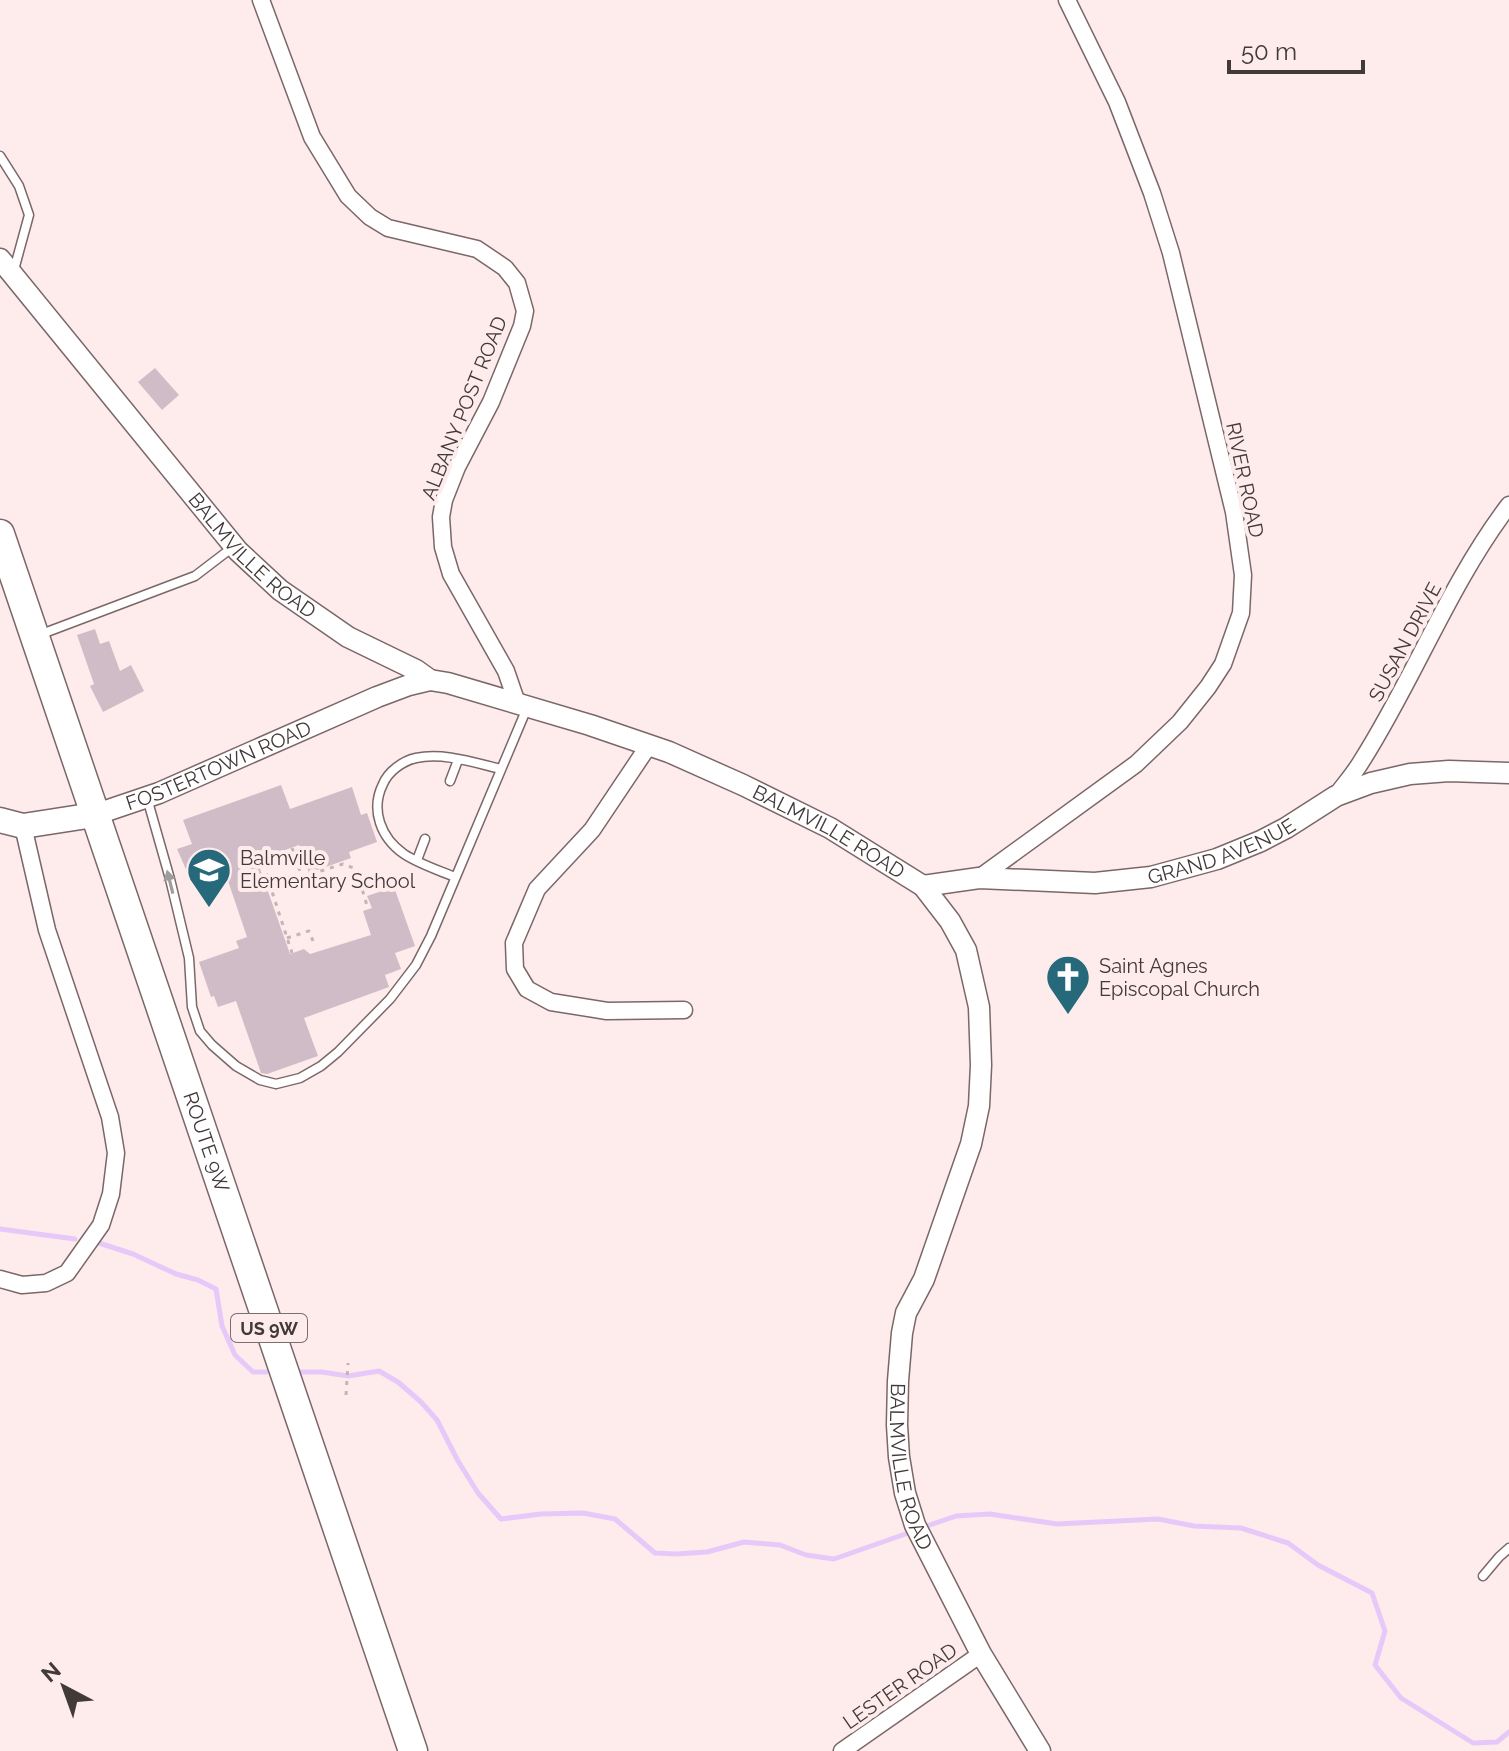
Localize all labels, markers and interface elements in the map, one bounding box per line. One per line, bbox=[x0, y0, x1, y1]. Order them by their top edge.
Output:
scale bar bbox=[1229, 24, 1363, 74]
text: 50 m bbox=[1241, 37, 1297, 66]
street label: ALBANY POST ROAD bbox=[416, 313, 512, 503]
street label: RIVER ROAD bbox=[1221, 420, 1269, 540]
street label: BALMVILLE ROAD bbox=[183, 488, 321, 623]
street label: SUSAN DRIVE bbox=[1364, 578, 1446, 706]
street label: FOSTERTOWN ROAD bbox=[123, 716, 315, 815]
street label: BALMVILLE ROAD bbox=[749, 780, 909, 884]
street label: GRAND AVENUE bbox=[1145, 813, 1300, 889]
school or university icon: Balmville Elementary School bbox=[185, 846, 233, 909]
place label: Balmville Elementary School bbox=[240, 846, 416, 893]
one-way arrow bbox=[164, 870, 176, 895]
church icon: Saint Agnes Episcopal Church bbox=[1044, 953, 1092, 1016]
place label: Saint Agnes Episcopal Church bbox=[1099, 954, 1260, 1001]
street label: ROUTE 9W bbox=[178, 1089, 234, 1195]
road number: US 9W bbox=[231, 1314, 307, 1342]
street label: BALMVILLE ROAD bbox=[885, 1383, 938, 1554]
street label: LESTER ROAD bbox=[838, 1638, 962, 1734]
north arrow bbox=[24, 1647, 104, 1727]
text: N bbox=[36, 1657, 66, 1687]

